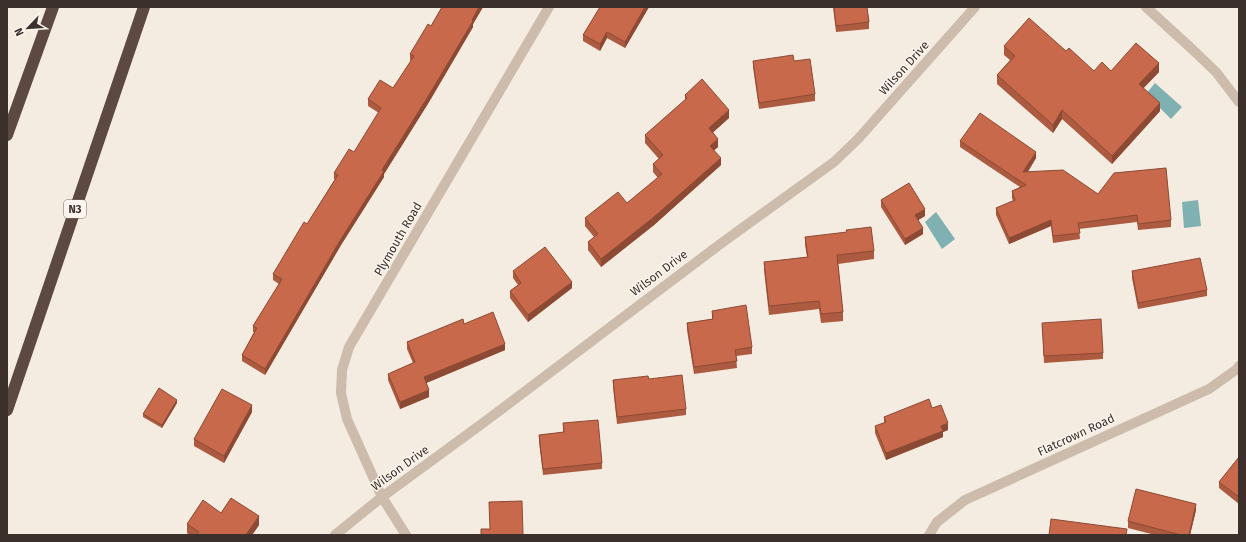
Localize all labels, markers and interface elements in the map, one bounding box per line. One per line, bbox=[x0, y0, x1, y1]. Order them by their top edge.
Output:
north arrow bbox=[8, 8, 48, 48]
text: N bbox=[12, 26, 27, 38]
street label: Wilson Drive bbox=[876, 38, 932, 98]
road number: N3 bbox=[64, 200, 86, 218]
street label: Plymouth Road bbox=[371, 200, 425, 278]
street label: Wilson Drive bbox=[628, 247, 690, 299]
street label: Flatcrown Road bbox=[1035, 411, 1117, 459]
street label: Wilson Drive bbox=[368, 442, 432, 494]

